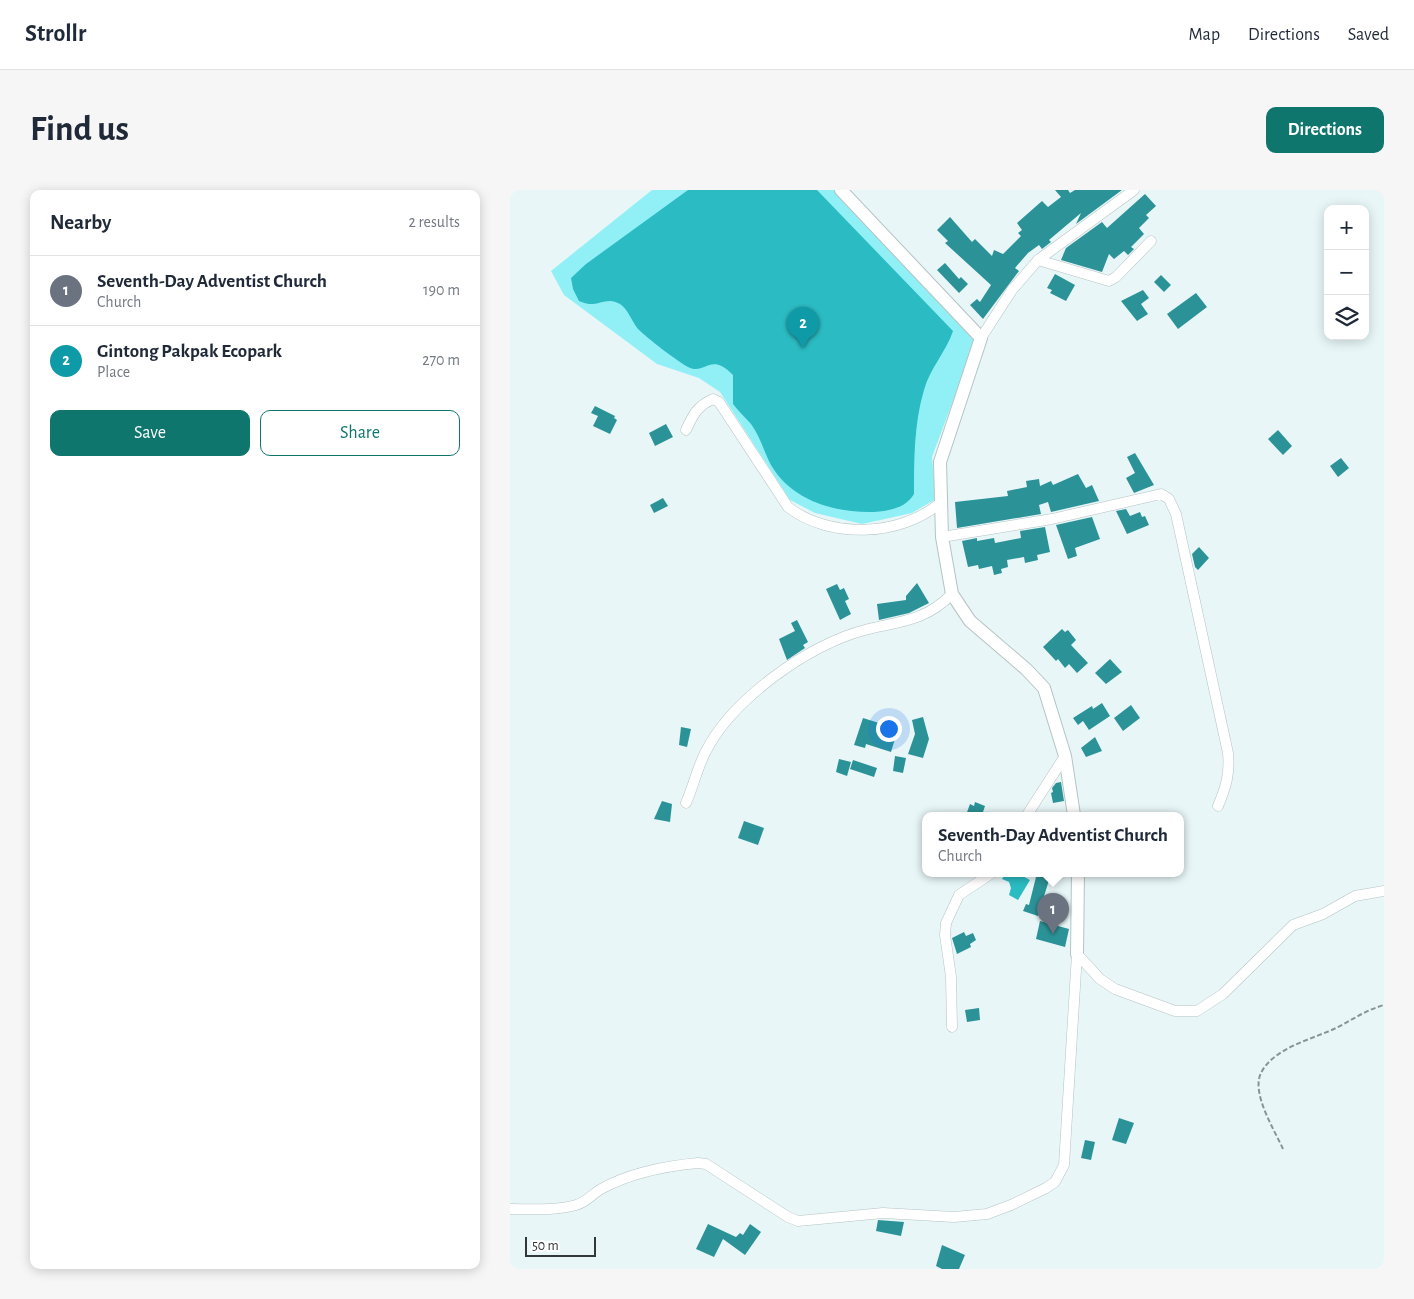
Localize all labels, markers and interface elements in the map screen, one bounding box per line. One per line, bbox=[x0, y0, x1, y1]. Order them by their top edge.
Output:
text: Strollr bbox=[25, 22, 86, 46]
text: Map bbox=[1189, 26, 1220, 44]
text: Directions bbox=[1248, 26, 1320, 44]
text: Saved bbox=[1348, 26, 1389, 44]
button: Directions bbox=[1266, 107, 1384, 153]
text: Find us bbox=[30, 112, 129, 147]
map controls bbox=[1324, 205, 1369, 340]
button: + bbox=[1324, 205, 1369, 250]
text: Nearby bbox=[50, 212, 111, 233]
text: 2 results bbox=[408, 214, 460, 230]
button: − bbox=[1324, 250, 1369, 295]
text: Seventh-Day Adventist Church bbox=[97, 272, 327, 291]
text: 1 bbox=[63, 282, 69, 298]
text: 190 m bbox=[423, 282, 460, 298]
text: Church bbox=[97, 294, 141, 310]
button: layers bbox=[1324, 295, 1369, 340]
pin: 2 bbox=[787, 307, 819, 348]
text: Gintong Pakpak Ecopark bbox=[97, 342, 282, 361]
text: 2 bbox=[62, 352, 70, 368]
text: 270 m bbox=[422, 352, 460, 368]
text: Place bbox=[97, 364, 130, 380]
button: Save bbox=[50, 410, 250, 456]
button: Share bbox=[260, 410, 460, 456]
your location bbox=[876, 716, 902, 742]
popup bbox=[922, 812, 1184, 877]
text: Seventh-Day Adventist Church bbox=[938, 826, 1168, 845]
text: Church bbox=[938, 848, 982, 864]
pin: 1 bbox=[1037, 893, 1069, 934]
scale bar bbox=[525, 1234, 596, 1257]
text: 50 m bbox=[532, 1239, 559, 1253]

